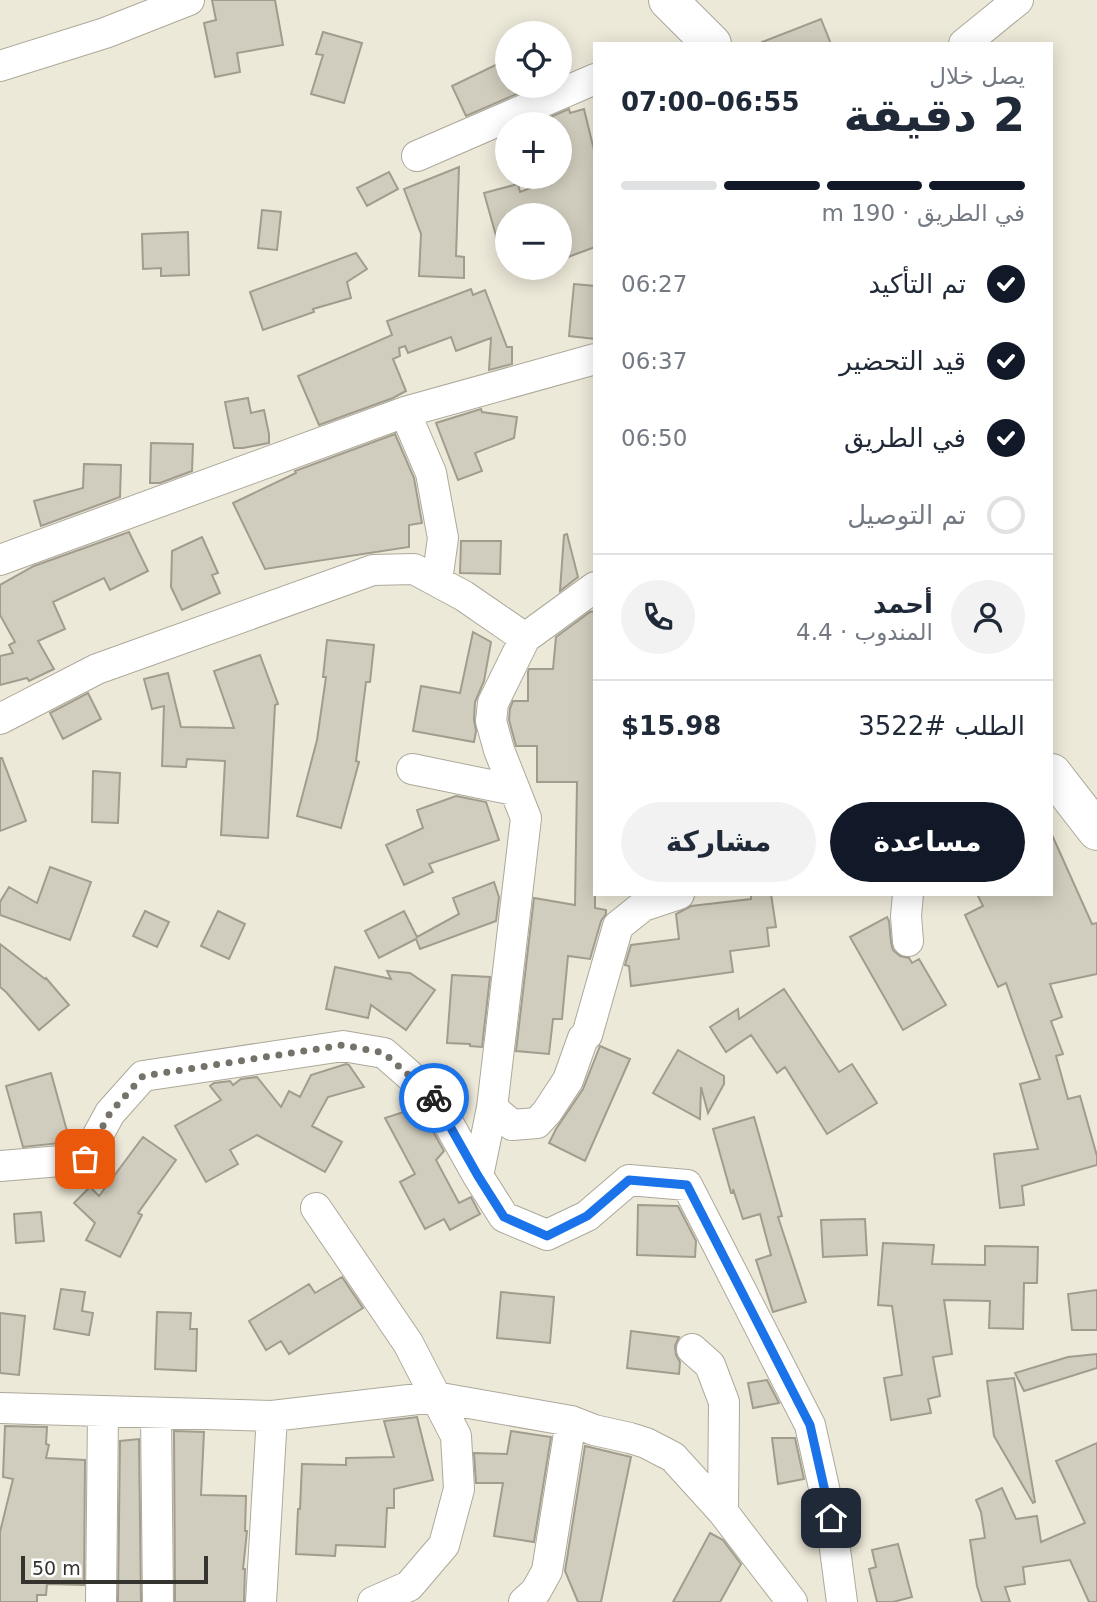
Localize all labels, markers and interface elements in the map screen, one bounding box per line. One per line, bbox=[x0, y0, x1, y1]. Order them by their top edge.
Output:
map controls bbox=[495, 21, 572, 280]
button: locate bbox=[495, 21, 572, 98]
text: يصل خلال bbox=[929, 63, 1025, 89]
text: 06:55–07:00 bbox=[621, 87, 800, 117]
text: 2 دقيقة bbox=[843, 88, 1025, 142]
button: + bbox=[495, 112, 572, 189]
text: في الطريق · 190 m bbox=[821, 200, 1025, 226]
button: − bbox=[495, 203, 572, 280]
icon: check bbox=[987, 265, 1025, 303]
text: تم التأكيد bbox=[868, 269, 966, 299]
text: 06:27 bbox=[621, 271, 687, 297]
icon: check bbox=[987, 342, 1025, 380]
text: قيد التحضير bbox=[839, 346, 966, 376]
text: 06:37 bbox=[621, 348, 687, 374]
icon: check bbox=[987, 419, 1025, 457]
text: في الطريق bbox=[844, 423, 966, 453]
text: 06:50 bbox=[621, 425, 687, 451]
text: تم التوصيل bbox=[847, 500, 966, 530]
button: phone bbox=[621, 580, 695, 654]
button: person bbox=[951, 580, 1025, 654]
text: أحمد bbox=[873, 589, 933, 619]
text: المندوب · 4.4 bbox=[796, 619, 933, 645]
text: $15.98 bbox=[621, 711, 721, 741]
text: الطلب #3522 bbox=[858, 711, 1025, 741]
button: مشاركة bbox=[621, 802, 816, 882]
button: مساعدة bbox=[830, 802, 1025, 882]
courier bbox=[399, 1063, 469, 1133]
icon: bike bbox=[415, 1079, 453, 1117]
pin bbox=[55, 1129, 115, 1189]
icon: bag bbox=[66, 1140, 104, 1178]
pin bbox=[801, 1488, 861, 1548]
icon: home bbox=[812, 1499, 850, 1537]
scale bar bbox=[21, 1553, 208, 1585]
text: 50 m bbox=[32, 1557, 81, 1579]

